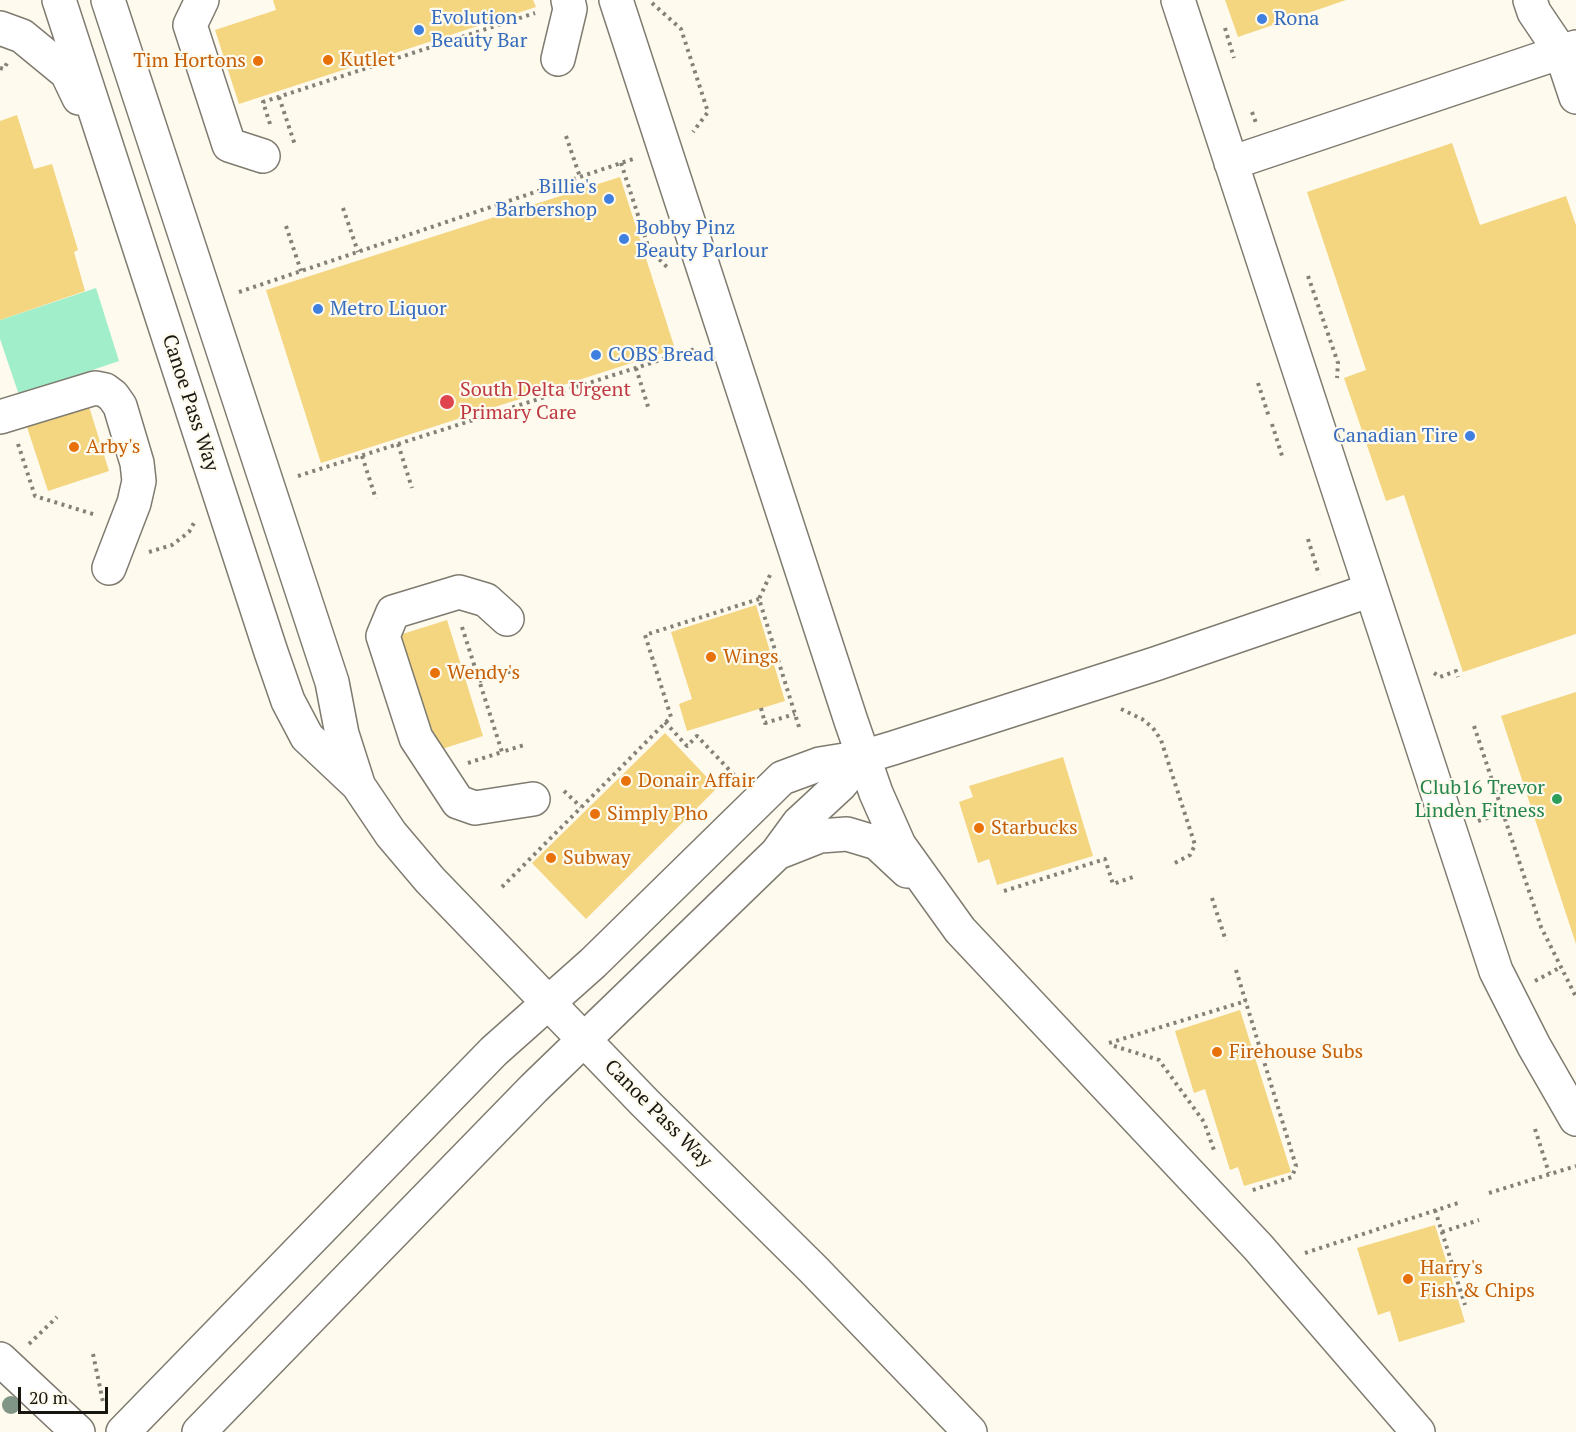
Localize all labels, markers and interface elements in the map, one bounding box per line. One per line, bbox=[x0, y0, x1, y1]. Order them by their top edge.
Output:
place label: Evolution Beauty Bar bbox=[431, 6, 527, 53]
place label: Rona bbox=[1274, 7, 1319, 31]
marker: Rona bbox=[1255, 12, 1269, 26]
marker: Evolution Beauty Bar bbox=[412, 23, 426, 37]
place label: Kutlet bbox=[340, 48, 395, 72]
place label: Tim Hortons bbox=[133, 49, 246, 73]
marker: Kutlet bbox=[321, 53, 335, 67]
marker: Tim Hortons bbox=[251, 54, 265, 68]
place label: Billie's Barbershop bbox=[496, 175, 597, 222]
marker: Billie's Barbershop bbox=[602, 192, 616, 206]
place label: Bobby Pinz Beauty Parlour bbox=[636, 216, 768, 263]
marker: Bobby Pinz Beauty Parlour bbox=[617, 232, 631, 246]
place label: Metro Liquor bbox=[330, 297, 447, 321]
marker: Metro Liquor bbox=[311, 302, 325, 316]
street label: Canoe Pass Way bbox=[157, 331, 223, 475]
place label: COBS Bread bbox=[608, 343, 714, 367]
marker: COBS Bread bbox=[589, 348, 603, 362]
place label: South Delta Urgent Primary Care bbox=[460, 378, 631, 425]
marker: South Delta Urgent Primary Care bbox=[438, 393, 456, 411]
place label: Canadian Tire bbox=[1333, 424, 1458, 448]
marker: Canadian Tire bbox=[1463, 429, 1477, 443]
place label: Arby's bbox=[86, 435, 140, 459]
marker: Arby's bbox=[67, 440, 81, 454]
place label: Wings bbox=[723, 645, 779, 669]
marker: Wings bbox=[704, 650, 718, 664]
place label: Wendy's bbox=[447, 661, 520, 685]
marker: Wendy's bbox=[428, 666, 442, 680]
place label: Donair Affair bbox=[638, 769, 755, 793]
marker: Donair Affair bbox=[619, 774, 633, 788]
place label: Club16 Trevor Linden Fitness bbox=[1415, 776, 1545, 823]
marker: Club16 Trevor Linden Fitness bbox=[1550, 792, 1564, 806]
place label: Simply Pho bbox=[607, 802, 708, 826]
marker: Simply Pho bbox=[588, 807, 602, 821]
place label: Starbucks bbox=[991, 816, 1078, 840]
marker: Starbucks bbox=[972, 821, 986, 835]
place label: Subway bbox=[563, 846, 631, 870]
marker: Subway bbox=[544, 851, 558, 865]
place label: Firehouse Subs bbox=[1229, 1040, 1363, 1064]
marker: Firehouse Subs bbox=[1210, 1045, 1224, 1059]
street label: Canoe Pass Way bbox=[599, 1055, 717, 1173]
place label: Harry's Fish & Chips bbox=[1420, 1256, 1535, 1303]
marker: Harry's Fish & Chips bbox=[1401, 1272, 1415, 1286]
scale bar bbox=[21, 1375, 111, 1413]
text: 20 m bbox=[29, 1385, 68, 1409]

